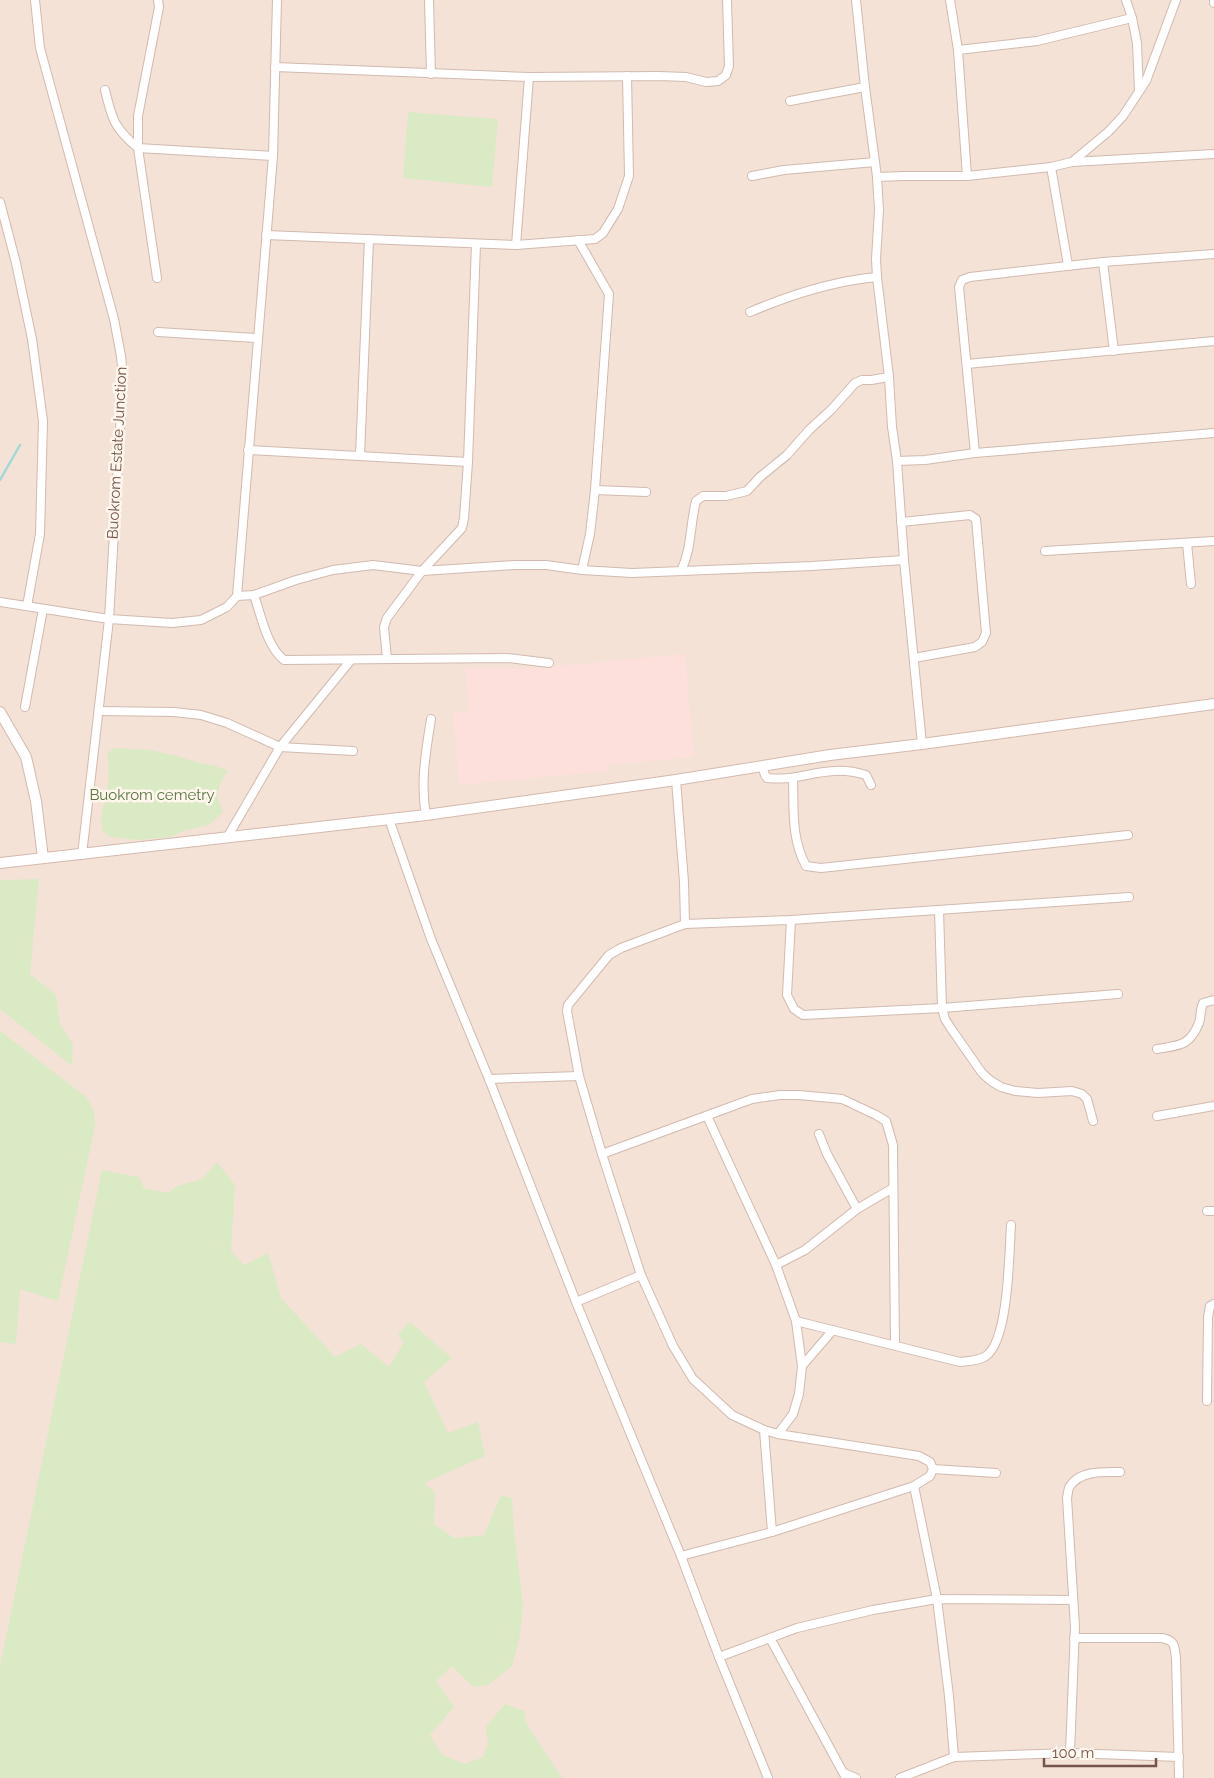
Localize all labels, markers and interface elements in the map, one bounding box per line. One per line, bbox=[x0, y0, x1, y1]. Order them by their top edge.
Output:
street label: Buokrom Estate Junction bbox=[103, 366, 131, 540]
park label: Buokrom cemetry bbox=[89, 786, 215, 804]
scale bar bbox=[1044, 1736, 1156, 1768]
text: 100 m bbox=[1052, 1744, 1094, 1762]

